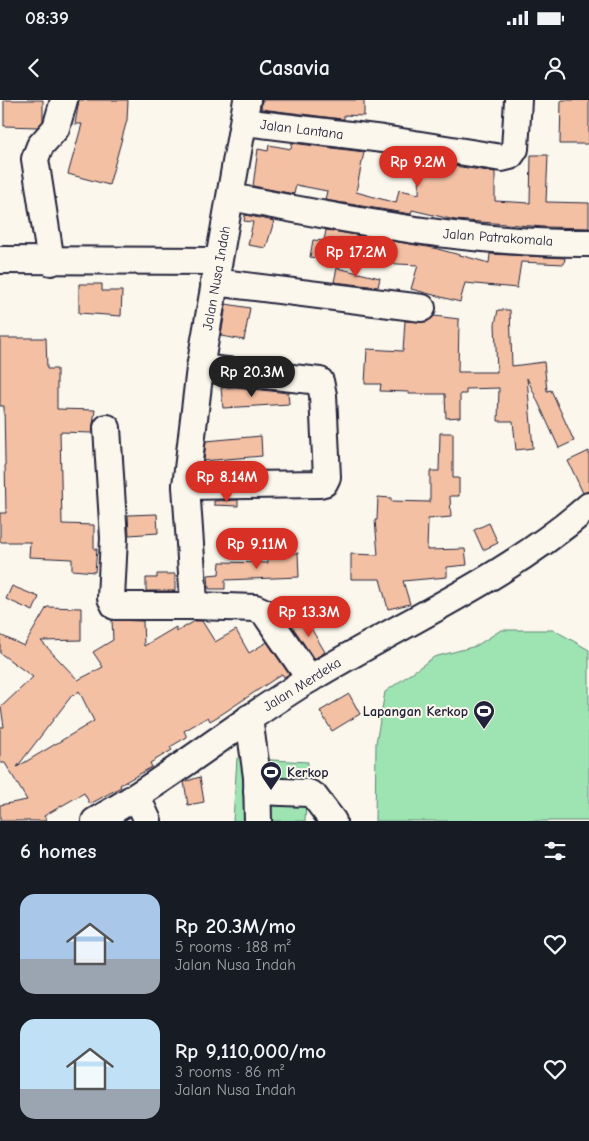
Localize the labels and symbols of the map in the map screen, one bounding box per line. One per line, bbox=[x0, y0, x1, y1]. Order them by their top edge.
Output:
street label: Jalan Lantana bbox=[259, 116, 345, 143]
pin: Rp 9.2M bbox=[372, 146, 464, 188]
street label: Jalan Nusa Indah bbox=[199, 225, 234, 332]
street label: Jalan Patrakomala bbox=[442, 225, 554, 250]
pin: Rp 17.2M bbox=[304, 236, 408, 278]
pin: Rp 20.3M bbox=[200, 356, 304, 398]
pin: Rp 8.14M bbox=[175, 460, 279, 503]
pin: Rp 9.11M bbox=[205, 528, 309, 570]
pin: Rp 13.3M bbox=[257, 596, 361, 638]
street label: Jalan Merdeka bbox=[260, 654, 344, 715]
sports icon: Lapangan Kerkop bbox=[472, 699, 496, 730]
place label: Lapangan Kerkop bbox=[363, 703, 468, 720]
sports icon: Kerkop bbox=[259, 760, 283, 791]
place label: Kerkop bbox=[287, 764, 329, 781]

